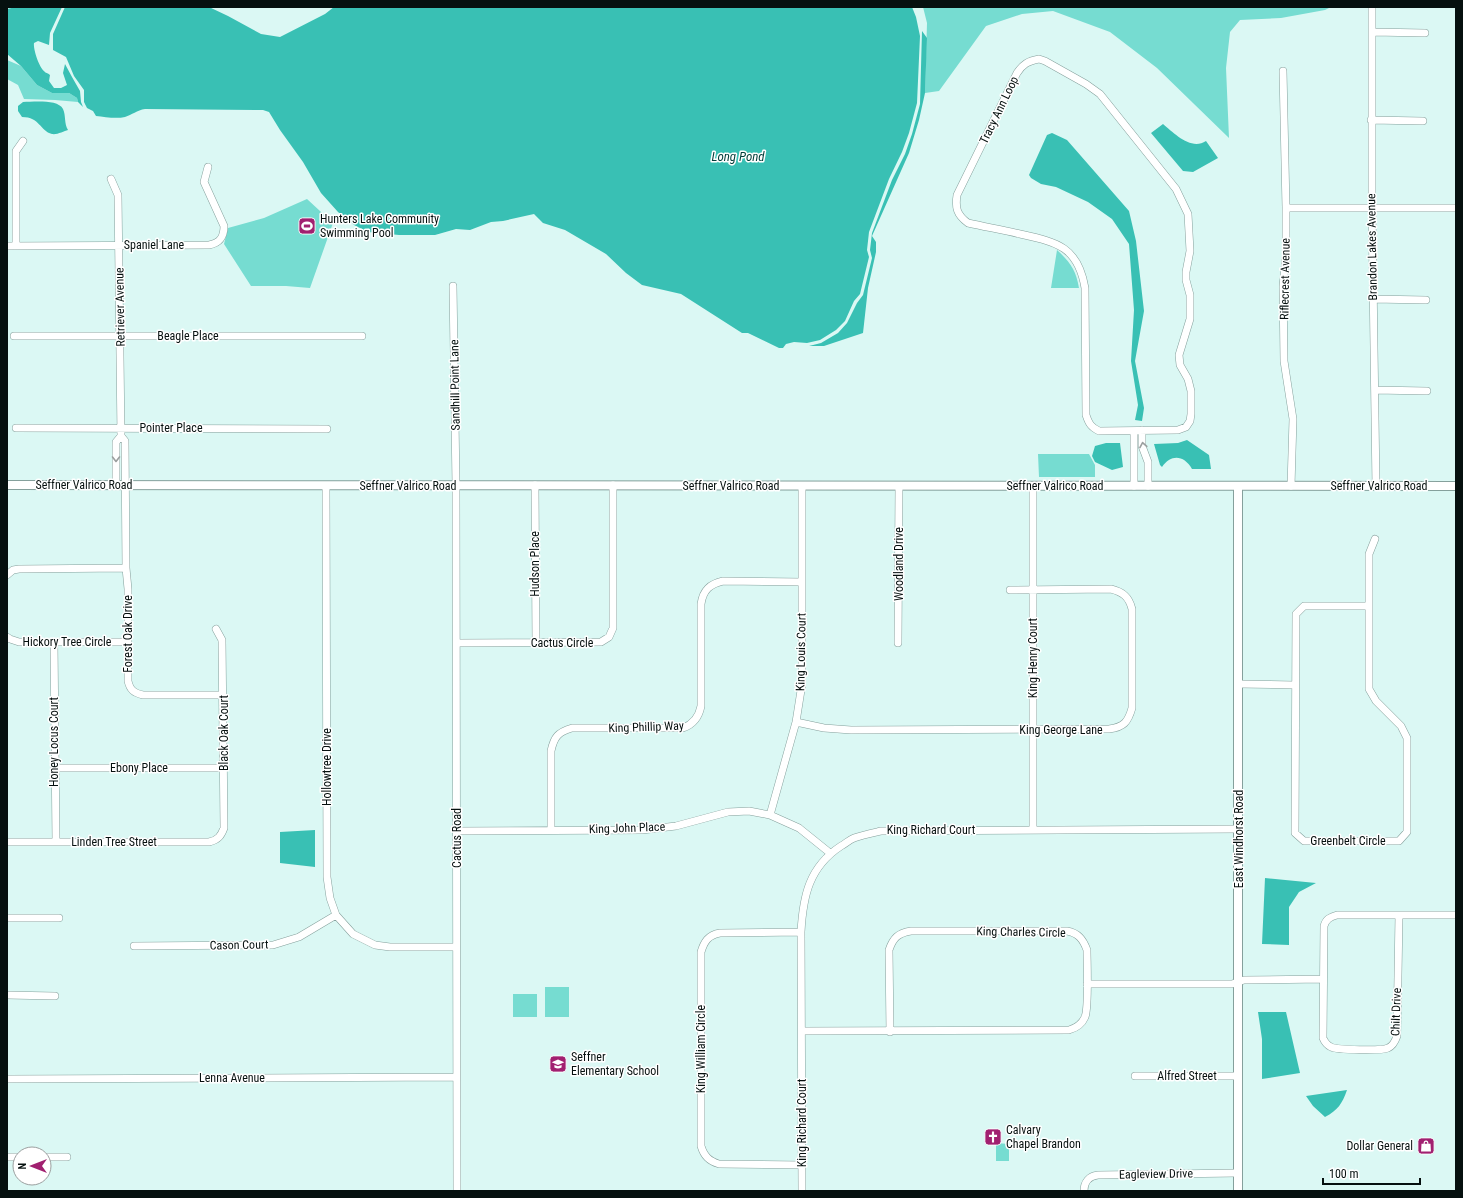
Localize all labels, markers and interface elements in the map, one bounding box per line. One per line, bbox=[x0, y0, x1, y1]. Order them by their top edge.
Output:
street label: Tracy Ann Loop bbox=[977, 74, 1021, 146]
water label: Long Pond bbox=[711, 149, 765, 164]
street label: Brandon Lakes Avenue bbox=[1364, 193, 1380, 301]
place label: Hunters Lake Community Swimming Pool bbox=[320, 212, 439, 240]
sports icon: Hunters Lake Community Swimming Pool bbox=[297, 216, 317, 236]
street label: Spaniel Lane bbox=[124, 238, 185, 252]
street label: Riflecrest Avenue bbox=[1277, 238, 1293, 320]
street label: Retriever Avenue bbox=[112, 267, 128, 347]
street label: Beagle Place bbox=[157, 329, 219, 343]
street label: Sandhill Point Lane bbox=[447, 339, 463, 431]
street label: Pointer Place bbox=[139, 421, 203, 435]
one-way arrow bbox=[1139, 441, 1148, 448]
one-way arrow bbox=[112, 456, 120, 462]
street label: Seffner Valrico Road bbox=[35, 478, 133, 492]
street label: Seffner Valrico Road bbox=[359, 479, 457, 493]
street label: Seffner Valrico Road bbox=[682, 479, 780, 493]
street label: Seffner Valrico Road bbox=[1006, 479, 1104, 493]
street label: Seffner Valrico Road bbox=[1330, 479, 1428, 493]
street label: Woodland Drive bbox=[892, 527, 906, 601]
street label: Hudson Place bbox=[528, 531, 542, 597]
street label: Forest Oak Drive bbox=[121, 595, 135, 673]
street label: King Louis Court bbox=[793, 612, 809, 691]
street label: King Henry Court bbox=[1026, 617, 1040, 698]
street label: Hickory Tree Circle bbox=[23, 635, 112, 649]
street label: Cactus Circle bbox=[531, 636, 594, 650]
street label: Black Oak Court bbox=[217, 695, 231, 771]
street label: Honey Locus Court bbox=[47, 697, 61, 787]
street label: King Phillip Way bbox=[608, 719, 684, 735]
street label: King George Lane bbox=[1019, 723, 1103, 737]
street label: Hollowtree Drive bbox=[320, 728, 334, 806]
street label: Ebony Place bbox=[110, 761, 168, 775]
street label: East Windhorst Road bbox=[1232, 790, 1246, 888]
street label: Cactus Road bbox=[450, 808, 464, 868]
street label: King John Place bbox=[589, 820, 666, 836]
street label: King Richard Court bbox=[887, 823, 976, 837]
street label: Greenbelt Circle bbox=[1310, 834, 1386, 848]
street label: Linden Tree Street bbox=[71, 835, 157, 849]
street label: King Charles Circle bbox=[976, 924, 1066, 940]
street label: Cason Court bbox=[210, 937, 269, 953]
street label: Chilt Drive bbox=[1388, 987, 1404, 1036]
street label: King William Circle bbox=[694, 1004, 708, 1093]
place label: Seffner Elementary School bbox=[571, 1050, 659, 1078]
school or university icon: Seffner Elementary School bbox=[548, 1054, 568, 1074]
street label: Alfred Street bbox=[1157, 1069, 1217, 1083]
street label: Lenna Avenue bbox=[199, 1071, 265, 1085]
street label: King Richard Court bbox=[795, 1078, 809, 1167]
place label: Calvary Chapel Brandon bbox=[1006, 1123, 1081, 1151]
church icon: Calvary Chapel Brandon bbox=[983, 1127, 1003, 1147]
shop icon: Dollar General bbox=[1416, 1136, 1436, 1156]
place label: Dollar General bbox=[1346, 1139, 1413, 1153]
north arrow bbox=[12, 1146, 52, 1186]
scale bar bbox=[1323, 1160, 1420, 1186]
text: N bbox=[16, 1162, 29, 1169]
street label: Eagleview Drive bbox=[1119, 1166, 1193, 1182]
text: 100 m bbox=[1329, 1167, 1359, 1181]

